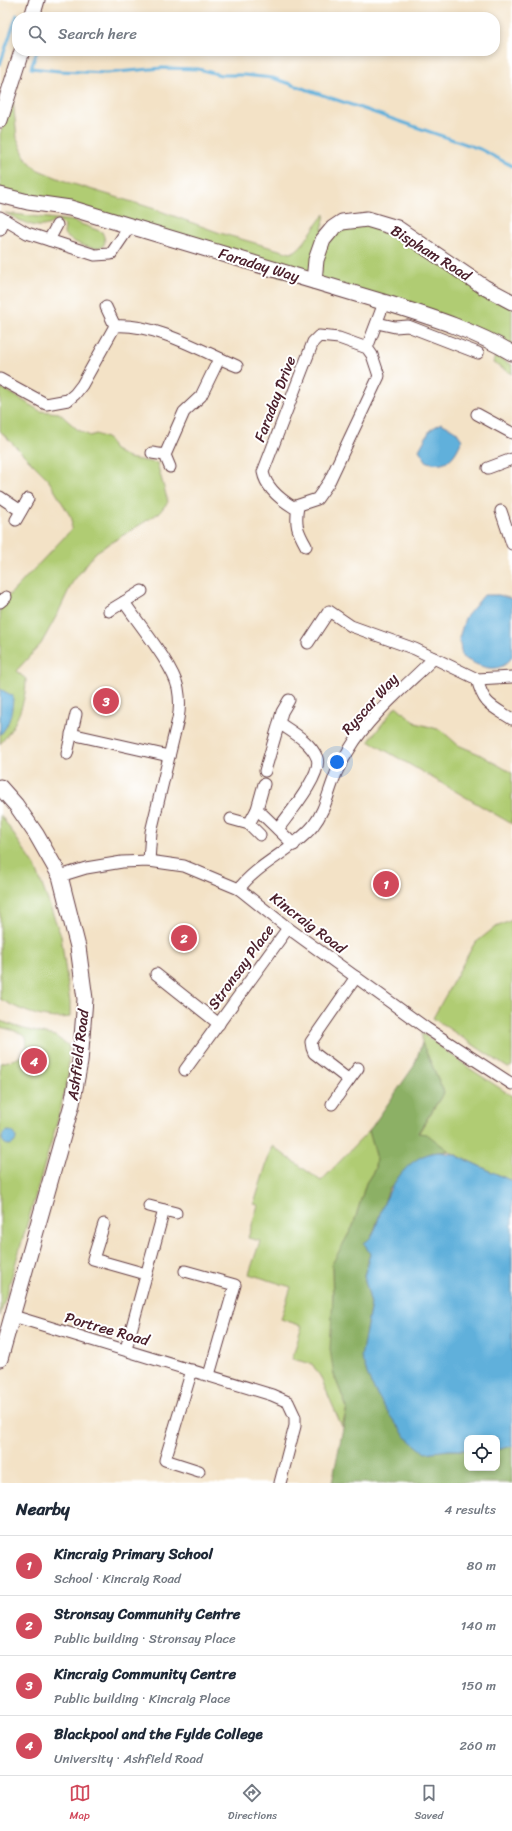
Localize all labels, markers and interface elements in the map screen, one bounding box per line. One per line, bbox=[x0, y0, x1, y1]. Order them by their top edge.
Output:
search box bbox=[12, 12, 500, 56]
text: Search here bbox=[58, 21, 137, 47]
icon: search bbox=[26, 23, 48, 45]
street label: Bispham Road bbox=[385, 218, 477, 289]
street label: Faraday Way bbox=[215, 240, 303, 290]
street label: Faraday Drive bbox=[247, 352, 303, 446]
street label: Ryscar Way bbox=[335, 667, 405, 741]
pin: 3 bbox=[93, 686, 119, 716]
your location bbox=[327, 752, 347, 772]
pin: 1 bbox=[373, 869, 399, 899]
street label: Kincraig Road bbox=[264, 885, 353, 961]
street label: Stronsay Place bbox=[201, 919, 281, 1015]
pin: 2 bbox=[171, 923, 197, 953]
street label: Ashfield Road bbox=[59, 1007, 97, 1103]
pin: 4 bbox=[21, 1046, 47, 1076]
street label: Portree Road bbox=[62, 1305, 153, 1354]
map controls bbox=[464, 1435, 500, 1471]
button: locate bbox=[464, 1435, 500, 1471]
text: Nearby bbox=[16, 1494, 70, 1524]
text: 4 results bbox=[444, 1498, 496, 1521]
text: Kincraig Primary School bbox=[54, 1541, 213, 1567]
text: 1 bbox=[26, 1554, 32, 1577]
text: 80 m bbox=[467, 1554, 496, 1577]
text: School · Kincraig Road bbox=[54, 1567, 181, 1590]
text: Stronsay Community Centre bbox=[54, 1601, 240, 1627]
text: 2 bbox=[25, 1614, 33, 1637]
text: 140 m bbox=[461, 1614, 496, 1637]
text: Public building · Stronsay Place bbox=[54, 1627, 236, 1650]
text: Kincraig Community Centre bbox=[54, 1661, 236, 1687]
text: 3 bbox=[25, 1674, 33, 1697]
text: 150 m bbox=[461, 1674, 496, 1697]
text: Public building · Kincraig Place bbox=[54, 1687, 230, 1710]
text: Blackpool and the Fylde College bbox=[54, 1721, 263, 1747]
text: 4 bbox=[25, 1734, 33, 1757]
text: 260 m bbox=[460, 1734, 496, 1757]
text: University · Ashfield Road bbox=[54, 1747, 203, 1770]
tab: Map bbox=[69, 1782, 91, 1825]
tab: Directions bbox=[228, 1782, 277, 1825]
tab: Saved bbox=[414, 1782, 443, 1825]

